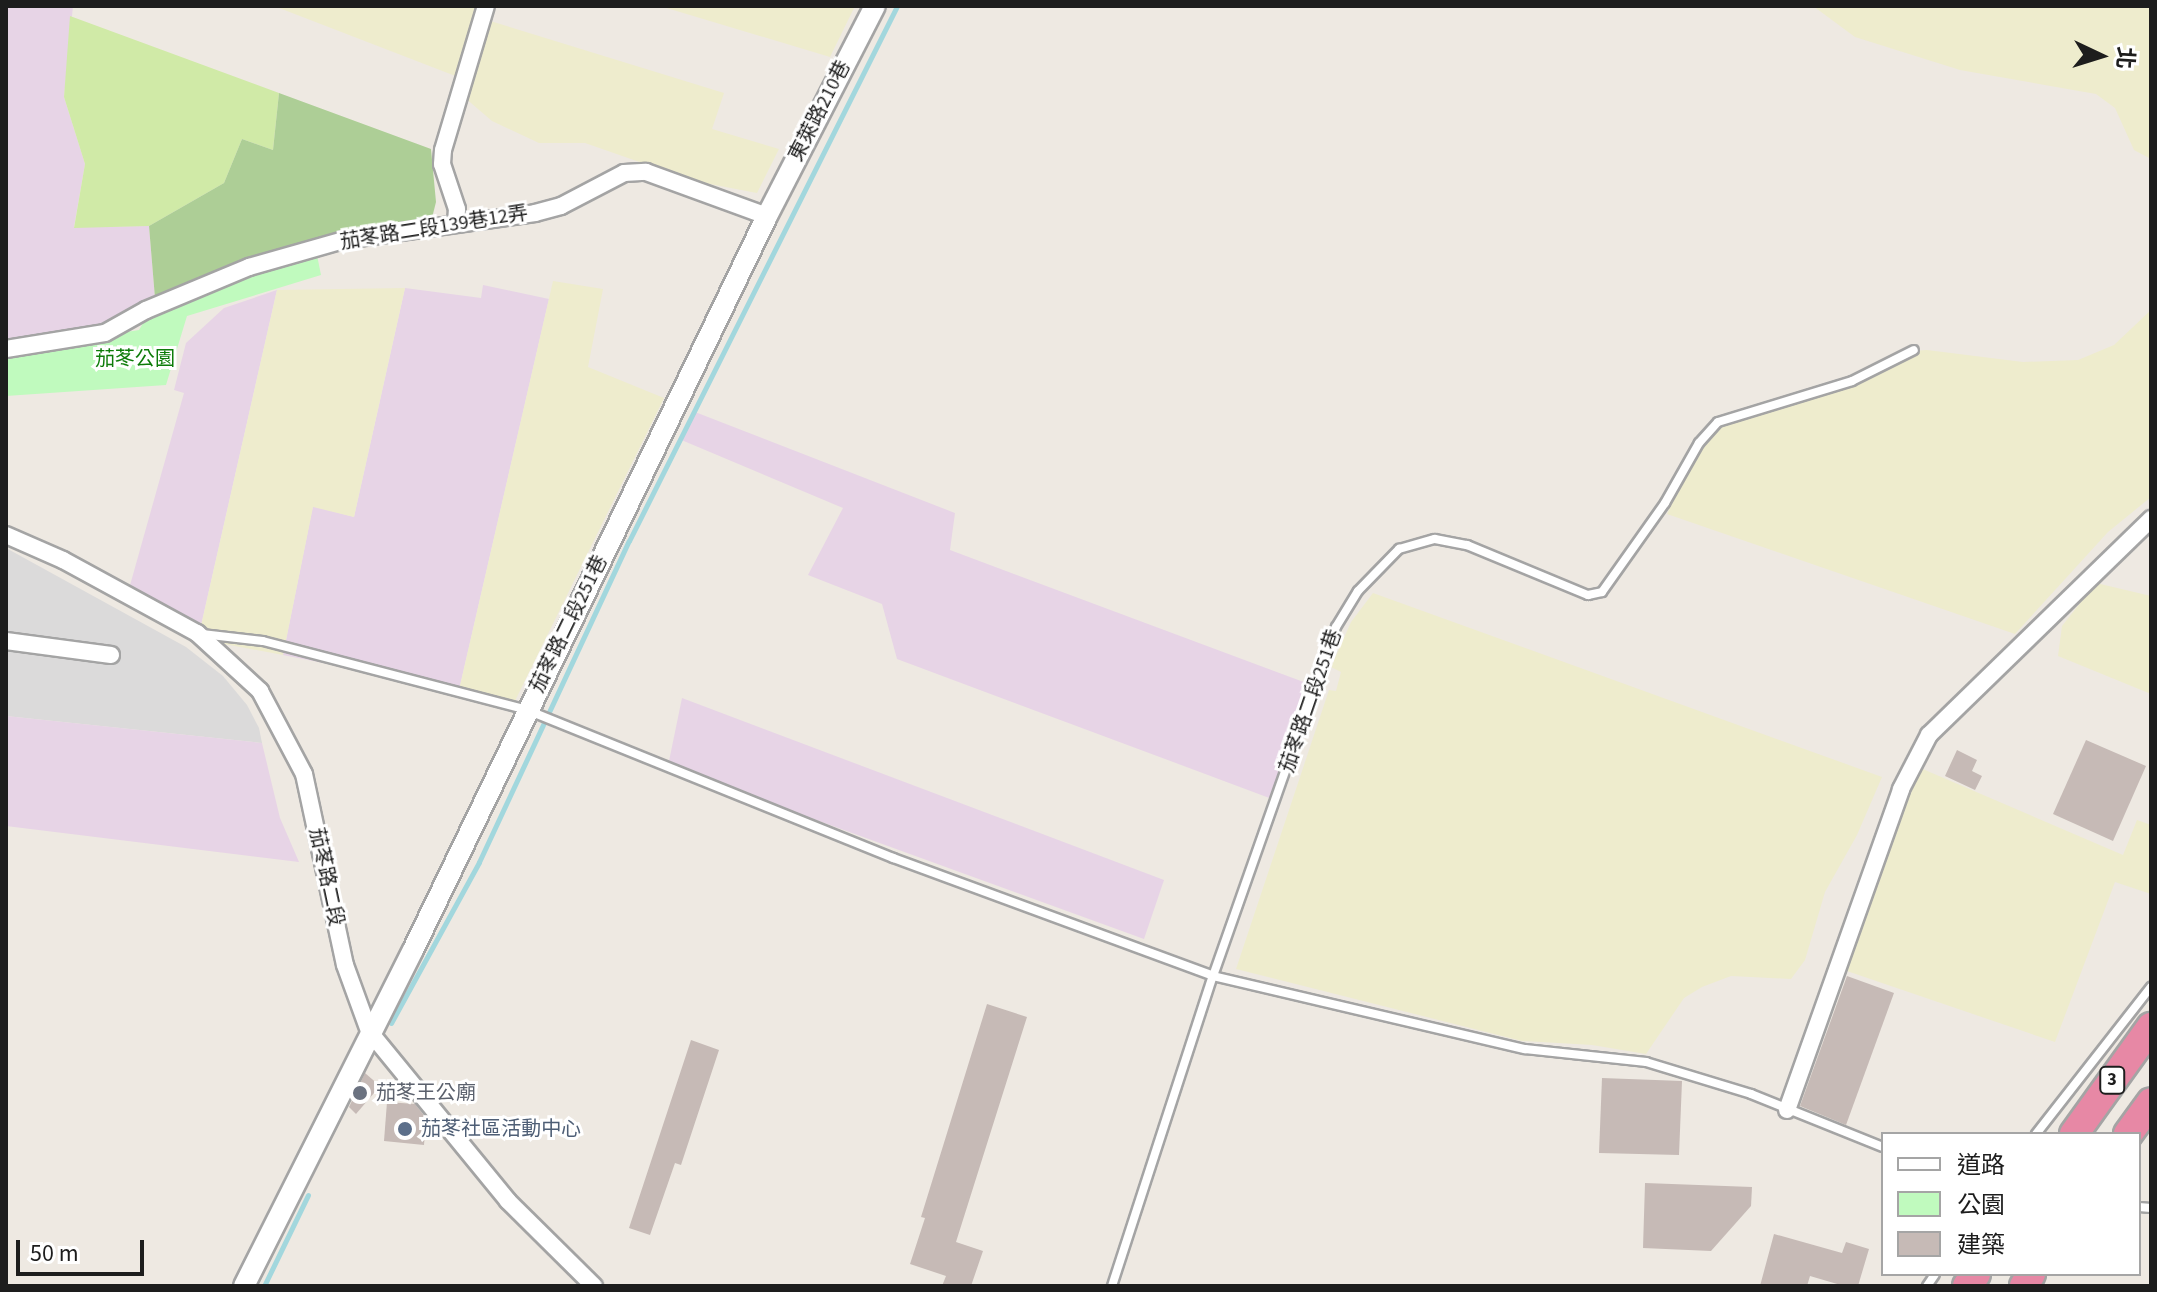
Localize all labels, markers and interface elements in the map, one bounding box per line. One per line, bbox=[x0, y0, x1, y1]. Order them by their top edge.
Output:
north arrow bbox=[2061, 16, 2141, 96]
text: 北 bbox=[2108, 46, 2142, 70]
street label: 東萊路210巷 bbox=[784, 57, 856, 165]
street label: 茄苳路二段139巷12弄 bbox=[338, 201, 530, 255]
park label: 茄苳公園 bbox=[95, 347, 175, 371]
street label: 茄苳路二段251巷 bbox=[525, 551, 613, 697]
street label: 茄苳路二段251巷 bbox=[1275, 626, 1347, 776]
street label: 茄苳路二段 bbox=[304, 826, 348, 928]
road number: 3 bbox=[2098, 1066, 2126, 1094]
place label: 茄苳王公廟 bbox=[376, 1081, 476, 1105]
marker: 茄苳王公廟 bbox=[351, 1084, 369, 1102]
place label: 茄苳社區活動中心 bbox=[421, 1117, 581, 1141]
marker: 茄苳社區活動中心 bbox=[396, 1120, 414, 1138]
legend bbox=[1881, 1132, 2141, 1276]
text: 道路 bbox=[1957, 1148, 2005, 1183]
text: 公園 bbox=[1957, 1188, 2005, 1223]
scale bar bbox=[20, 1224, 148, 1274]
text: 建築 bbox=[1957, 1228, 2005, 1263]
text: 50 m bbox=[30, 1236, 79, 1271]

